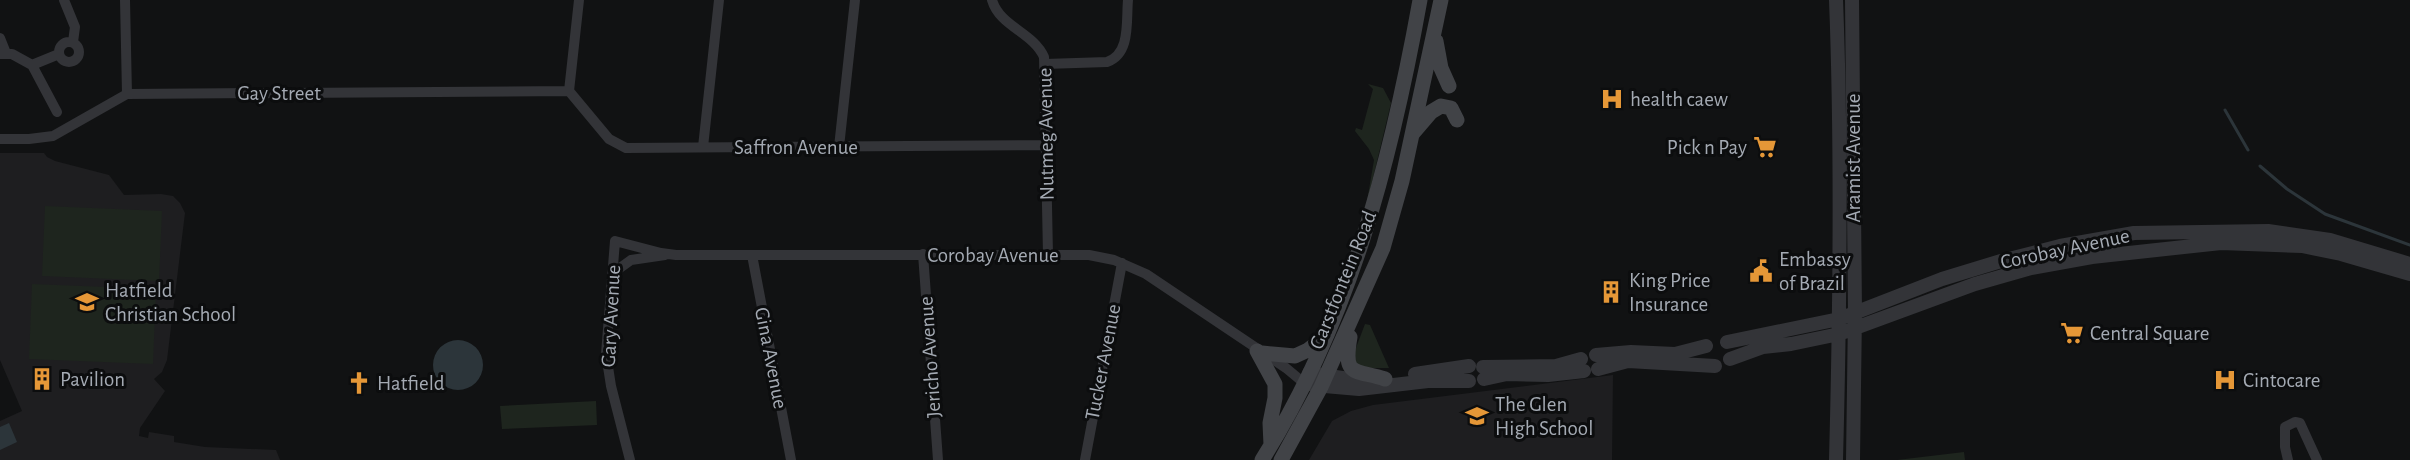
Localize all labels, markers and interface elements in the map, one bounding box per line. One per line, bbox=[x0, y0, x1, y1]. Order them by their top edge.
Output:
street label: Nutmeg Avenue bbox=[1034, 67, 1058, 201]
street label: Gay Street bbox=[237, 83, 321, 104]
hospital icon: health caew bbox=[1599, 86, 1625, 112]
place label: health caew bbox=[1630, 89, 1728, 110]
street label: Aramist Avenue bbox=[1843, 93, 1864, 223]
supermarket icon: Pick n Pay bbox=[1752, 134, 1778, 160]
street label: Saffron Avenue bbox=[734, 137, 858, 158]
place label: Pick n Pay bbox=[1667, 137, 1747, 158]
street label: Garstfontein Road bbox=[1306, 208, 1380, 352]
street label: Corobay Avenue bbox=[1998, 225, 2132, 273]
street label: Corobay Avenue bbox=[927, 245, 1059, 266]
place label: Embassy of Brazil bbox=[1779, 249, 1851, 294]
public building icon: Embassy of Brazil bbox=[1748, 258, 1774, 284]
street label: Gary Avenue bbox=[598, 264, 624, 368]
place label: King Price Insurance bbox=[1629, 270, 1710, 315]
building icon: King Price Insurance bbox=[1598, 279, 1624, 305]
place label: Hatfield Christian School bbox=[105, 280, 236, 325]
school or university icon: Hatfield Christian School bbox=[74, 289, 100, 315]
street label: Jericho Avenue bbox=[915, 296, 945, 418]
street label: Tucker Avenue bbox=[1081, 302, 1125, 422]
street label: Gina Avenue bbox=[751, 305, 791, 411]
supermarket icon: Central Square bbox=[2059, 320, 2085, 346]
place label: Central Square bbox=[2090, 323, 2210, 344]
building icon: Pavilion bbox=[29, 366, 55, 392]
hospital icon: Cintocare bbox=[2212, 367, 2238, 393]
place label: Pavilion bbox=[60, 369, 125, 390]
church icon: Hatfield bbox=[346, 370, 372, 396]
place label: Cintocare bbox=[2243, 370, 2320, 391]
place label: Hatfield bbox=[377, 373, 445, 394]
place label: The Glen High School bbox=[1495, 394, 1593, 439]
school or university icon: The Glen High School bbox=[1464, 403, 1490, 429]

